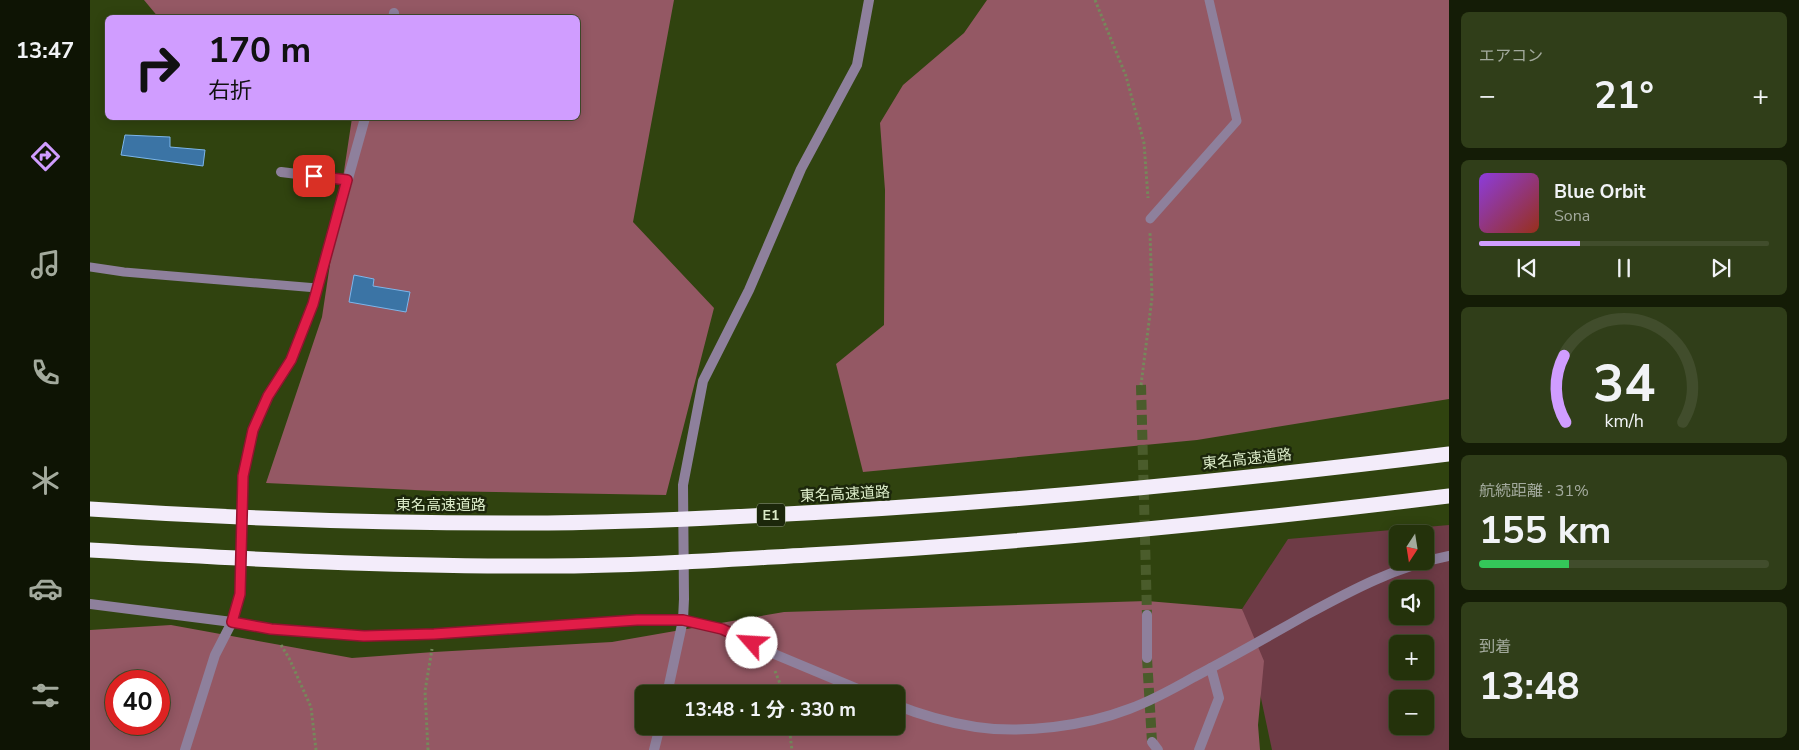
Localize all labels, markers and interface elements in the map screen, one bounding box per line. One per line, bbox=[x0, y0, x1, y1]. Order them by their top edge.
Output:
text: 170 m bbox=[208, 27, 311, 74]
icon: right bbox=[125, 35, 190, 100]
text: 13:47 bbox=[16, 36, 74, 66]
text: エアコン bbox=[1479, 45, 1543, 67]
text: 21° bbox=[1594, 70, 1654, 121]
text: 右折 bbox=[208, 76, 252, 106]
text: − bbox=[1479, 77, 1496, 115]
text: + bbox=[1752, 77, 1769, 115]
icon: directions bbox=[28, 139, 63, 174]
pin bbox=[293, 155, 335, 197]
icon: arrive bbox=[300, 162, 328, 190]
text: Blue Orbit bbox=[1554, 179, 1645, 205]
text: Sona bbox=[1554, 205, 1590, 227]
icon: music bbox=[28, 247, 63, 282]
icon: previous bbox=[1513, 254, 1541, 282]
icon: pause bbox=[1610, 254, 1638, 282]
icon: next bbox=[1707, 254, 1735, 282]
text: 34 bbox=[1593, 348, 1655, 419]
icon: phone bbox=[28, 355, 63, 390]
text: km/h bbox=[1604, 409, 1644, 433]
street label: 東名高速道路 bbox=[1201, 444, 1293, 474]
icon: climate bbox=[28, 463, 63, 498]
text: 航続距離 · 31% bbox=[1479, 480, 1589, 502]
street label: 東名高速道路 bbox=[800, 482, 890, 506]
street label: 東名高速道路 bbox=[396, 495, 486, 515]
road number: E1 bbox=[757, 504, 785, 526]
text: 155 km bbox=[1479, 505, 1611, 556]
north arrow bbox=[1389, 525, 1434, 570]
map controls bbox=[1389, 525, 1434, 735]
icon: car bbox=[28, 571, 63, 606]
button: sound bbox=[1389, 580, 1434, 625]
position arrow bbox=[725, 616, 777, 668]
button: + bbox=[1389, 635, 1434, 680]
text: 到着 bbox=[1479, 636, 1511, 658]
text: 13:48 bbox=[1479, 661, 1580, 712]
speed limit sign: 40 bbox=[105, 670, 170, 735]
icon: filters bbox=[28, 678, 63, 713]
button: − bbox=[1389, 690, 1434, 735]
text: 13:48 · 1 分 · 330 m bbox=[684, 697, 856, 723]

